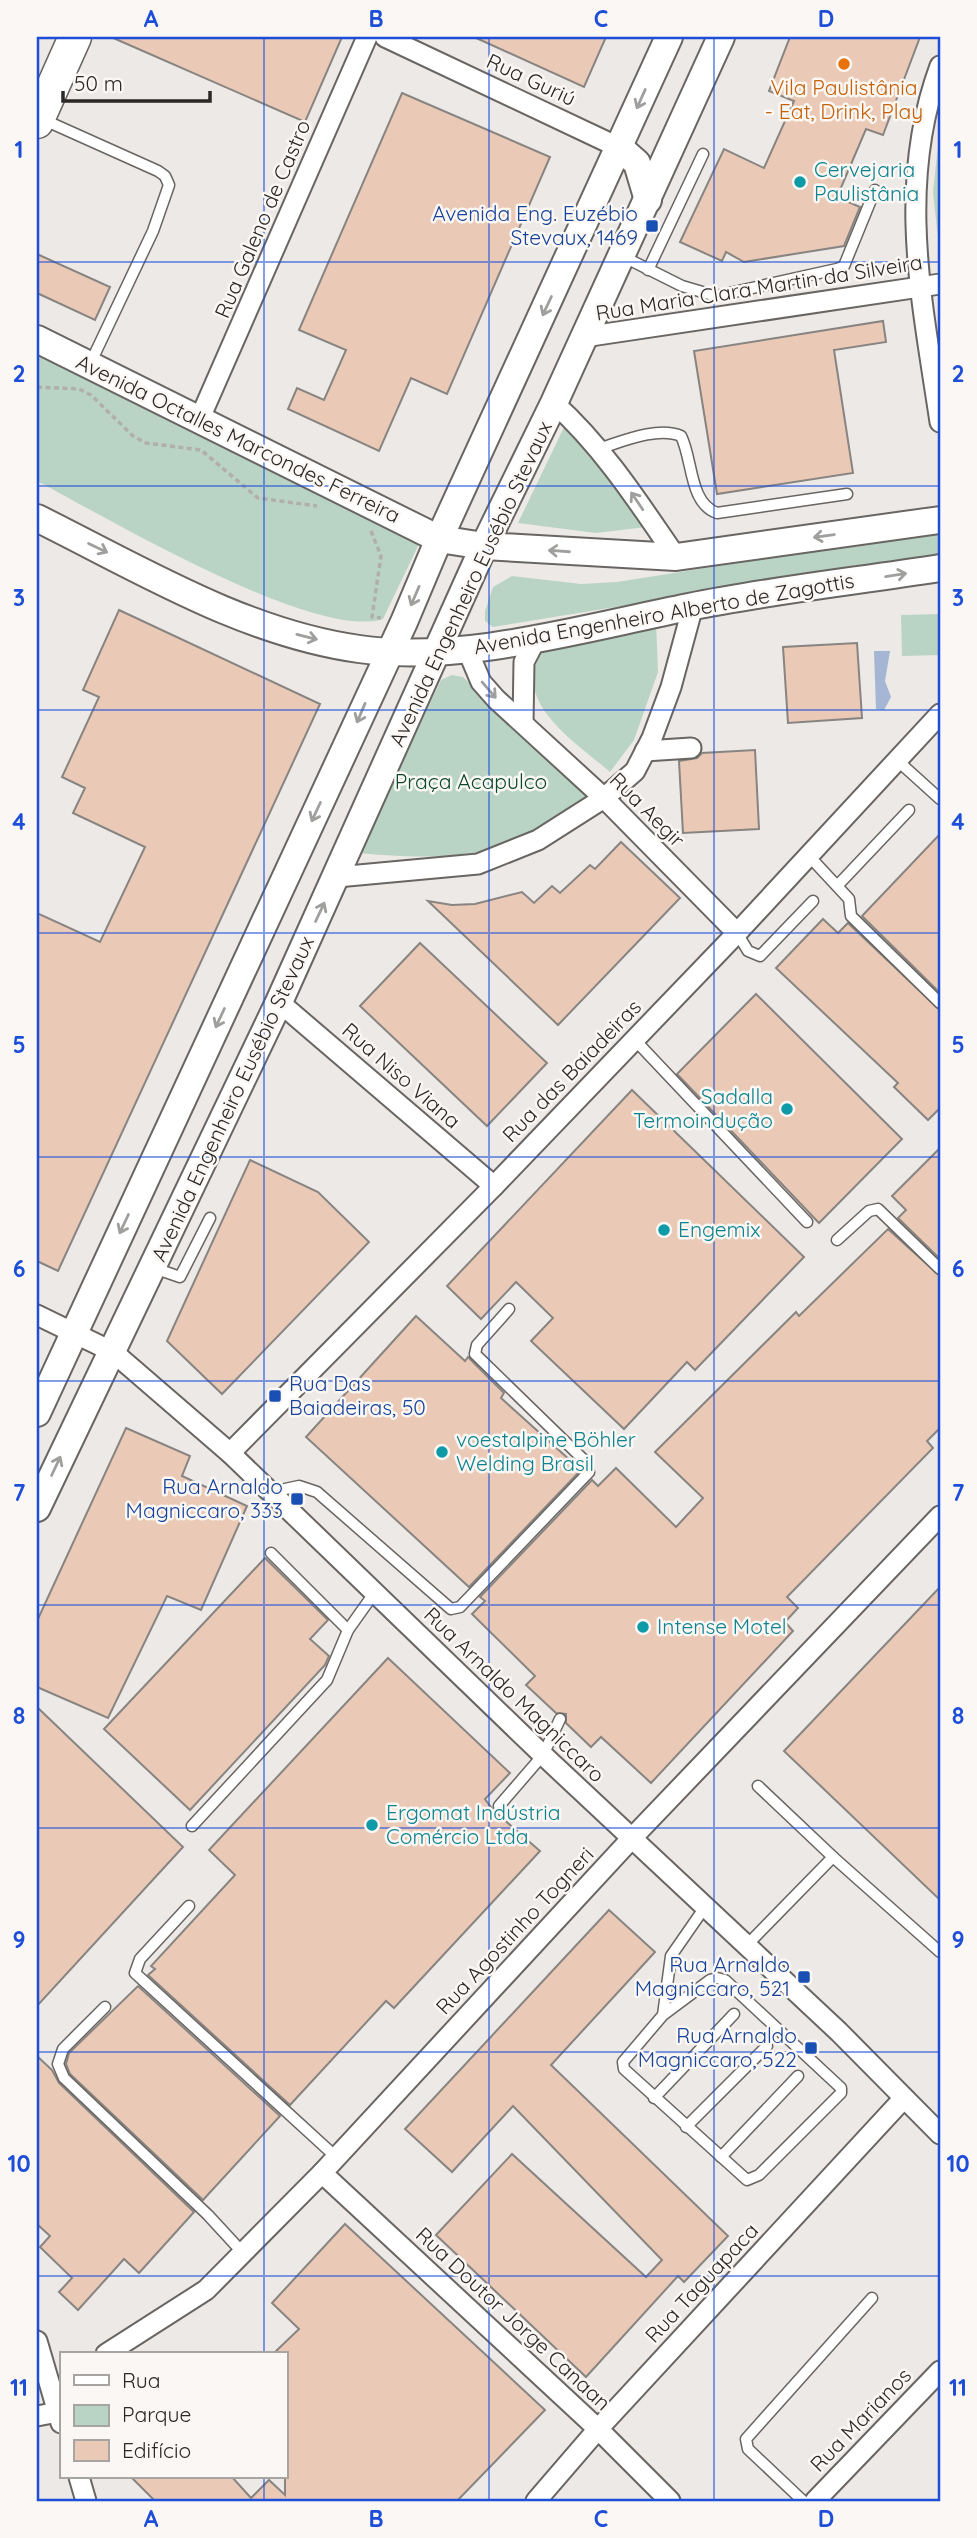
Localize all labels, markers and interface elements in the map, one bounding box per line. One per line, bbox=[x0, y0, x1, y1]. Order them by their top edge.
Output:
text: A bbox=[144, 4, 159, 33]
text: B bbox=[368, 4, 384, 33]
text: C bbox=[594, 4, 608, 33]
text: D bbox=[818, 4, 834, 33]
street label: Rua Guriú bbox=[483, 47, 580, 111]
marker: Vila Paulistânia - Eat, Drink, Play bbox=[836, 56, 852, 72]
scale bar bbox=[63, 60, 210, 104]
text: 50 m bbox=[74, 70, 123, 96]
place label: Vila Paulistânia - Eat, Drink, Play bbox=[765, 74, 923, 124]
one-way arrow bbox=[634, 88, 647, 109]
street label: Rua Galeno de Castro bbox=[209, 116, 316, 322]
text: 1 bbox=[15, 135, 23, 164]
text: 1 bbox=[954, 135, 962, 164]
place label: Cervejaria Paulistânia bbox=[814, 156, 919, 206]
marker: Cervejaria Paulistânia bbox=[792, 174, 808, 190]
place label: Avenida Eng. Euzébio Stevaux, 1469 bbox=[432, 200, 638, 250]
marker: Avenida Eng. Euzébio Stevaux, 1469 bbox=[644, 218, 660, 234]
street label: Rua Maria Clara Martin da Silveira bbox=[594, 248, 924, 326]
one-way arrow bbox=[540, 295, 553, 316]
street label: Avenida Octalles Marcondes Ferreira bbox=[72, 348, 405, 528]
text: 2 bbox=[12, 359, 26, 388]
text: 2 bbox=[951, 359, 965, 388]
street label: Avenida Engenheiro Eusébio Stevaux bbox=[383, 417, 557, 750]
one-way arrow bbox=[630, 492, 645, 511]
one-way arrow bbox=[813, 530, 836, 543]
one-way arrow bbox=[87, 542, 108, 556]
one-way arrow bbox=[548, 544, 571, 557]
street label: Avenida Engenheiro Alberto de Zagottis bbox=[472, 567, 856, 659]
one-way arrow bbox=[885, 568, 907, 581]
text: 3 bbox=[13, 583, 25, 612]
text: 3 bbox=[952, 583, 964, 612]
one-way arrow bbox=[408, 585, 421, 607]
one-way arrow bbox=[295, 631, 318, 644]
one-way arrow bbox=[481, 681, 497, 699]
one-way arrow bbox=[354, 702, 367, 723]
street label: Rua Aegir bbox=[605, 766, 691, 852]
park label: Praça Acapulco bbox=[395, 768, 547, 794]
one-way arrow bbox=[309, 801, 322, 822]
text: 4 bbox=[12, 807, 26, 836]
text: 4 bbox=[951, 807, 965, 836]
one-way arrow bbox=[314, 902, 327, 924]
street label: Avenida Engenheiro Eusébio Stevaux bbox=[145, 932, 319, 1265]
street label: Rua das Baiadeiras bbox=[496, 994, 646, 1147]
one-way arrow bbox=[213, 1006, 226, 1028]
street label: Rua Niso Viana bbox=[337, 1017, 466, 1134]
text: 5 bbox=[12, 1030, 26, 1059]
text: 5 bbox=[951, 1030, 965, 1059]
place label: Sadalla Termoindução bbox=[633, 1083, 773, 1133]
marker: Sadalla Termoindução bbox=[779, 1101, 795, 1117]
one-way arrow bbox=[117, 1213, 131, 1234]
place label: Engemix bbox=[678, 1216, 760, 1242]
marker: Engemix bbox=[656, 1222, 672, 1238]
text: 6 bbox=[13, 1254, 25, 1283]
text: 6 bbox=[952, 1254, 964, 1283]
place label: Rua Das Baiadeiras, 50 bbox=[289, 1370, 426, 1420]
marker: Rua Das Baiadeiras, 50 bbox=[267, 1388, 283, 1404]
place label: voestalpine Böhler Welding Brasil bbox=[456, 1426, 636, 1476]
marker: voestalpine Böhler Welding Brasil bbox=[434, 1444, 450, 1460]
one-way arrow bbox=[50, 1456, 64, 1477]
place label: Rua Arnaldo Magniccaro, 333 bbox=[126, 1473, 283, 1523]
text: 7 bbox=[13, 1478, 26, 1507]
text: 7 bbox=[952, 1478, 965, 1507]
marker: Rua Arnaldo Magniccaro, 333 bbox=[289, 1491, 305, 1507]
street label: Rua Arnaldo Magniccaro bbox=[419, 1601, 610, 1787]
place label: Intense Motel bbox=[657, 1613, 787, 1639]
marker: Intense Motel bbox=[635, 1619, 651, 1635]
text: 8 bbox=[13, 1701, 25, 1730]
text: 8 bbox=[952, 1701, 964, 1730]
place label: Ergomat Indústria Comércio Ltda bbox=[386, 1799, 560, 1849]
marker: Ergomat Indústria Comércio Ltda bbox=[364, 1817, 380, 1833]
street label: Rua Agostinho Togneri bbox=[430, 1841, 599, 2020]
text: 9 bbox=[12, 1925, 26, 1954]
text: 9 bbox=[951, 1925, 965, 1954]
place label: Rua Arnaldo Magniccaro, 521 bbox=[635, 1951, 790, 2001]
marker: Rua Arnaldo Magniccaro, 521 bbox=[796, 1969, 812, 1985]
place label: Rua Arnaldo Magniccaro, 522 bbox=[638, 2022, 797, 2072]
marker: Rua Arnaldo Magniccaro, 522 bbox=[803, 2040, 819, 2056]
text: 10 bbox=[7, 2149, 31, 2178]
text: 10 bbox=[946, 2149, 970, 2178]
street label: Rua Taguapaca bbox=[639, 2217, 763, 2348]
street label: Rua Doutor Jorge Canaan bbox=[411, 2221, 616, 2415]
legend bbox=[60, 2352, 287, 2478]
street label: Rua Marianos bbox=[804, 2362, 916, 2477]
text: Rua bbox=[122, 2367, 161, 2393]
text: 11 bbox=[10, 2373, 28, 2402]
text: 11 bbox=[949, 2373, 967, 2402]
text: Parque bbox=[122, 2401, 191, 2427]
text: Edifício bbox=[122, 2437, 191, 2463]
text: A bbox=[144, 2504, 159, 2533]
text: B bbox=[368, 2504, 384, 2533]
text: C bbox=[594, 2504, 608, 2533]
text: D bbox=[818, 2504, 834, 2533]

